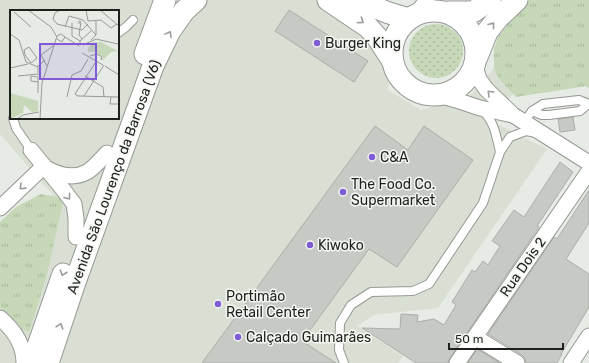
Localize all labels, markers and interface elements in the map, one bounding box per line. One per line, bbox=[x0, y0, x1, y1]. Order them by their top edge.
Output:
inset map bbox=[10, 10, 119, 119]
one-way arrow bbox=[356, 16, 363, 23]
one-way arrow bbox=[488, 23, 495, 30]
one-way arrow bbox=[164, 30, 172, 38]
place label: Burger King bbox=[325, 35, 401, 52]
marker: Burger King bbox=[312, 38, 322, 48]
street label: Avenida São Lourenço da Barrosa (V6) bbox=[64, 58, 164, 296]
one-way arrow bbox=[487, 90, 495, 98]
place label: C&A bbox=[380, 149, 409, 166]
marker: C&A bbox=[367, 152, 377, 162]
place label: The Food Co. Supermarket bbox=[351, 176, 436, 209]
one-way arrow bbox=[19, 182, 27, 190]
marker: The Food Co. Supermarket bbox=[338, 187, 348, 197]
one-way arrow bbox=[63, 192, 70, 199]
street label: Rua Dois 2 bbox=[496, 234, 550, 300]
place label: Kiwoko bbox=[318, 237, 364, 254]
marker: Kiwoko bbox=[305, 240, 315, 250]
one-way arrow bbox=[59, 269, 68, 276]
place label: Portimão Retail Center bbox=[226, 288, 311, 321]
marker: Portimão Retail Center bbox=[213, 299, 223, 309]
one-way arrow bbox=[56, 323, 64, 330]
scale bar bbox=[449, 325, 563, 351]
place label: Calçado Guimarães bbox=[246, 329, 371, 346]
marker: Calçado Guimarães bbox=[233, 332, 243, 342]
text: 50 m bbox=[455, 332, 483, 346]

